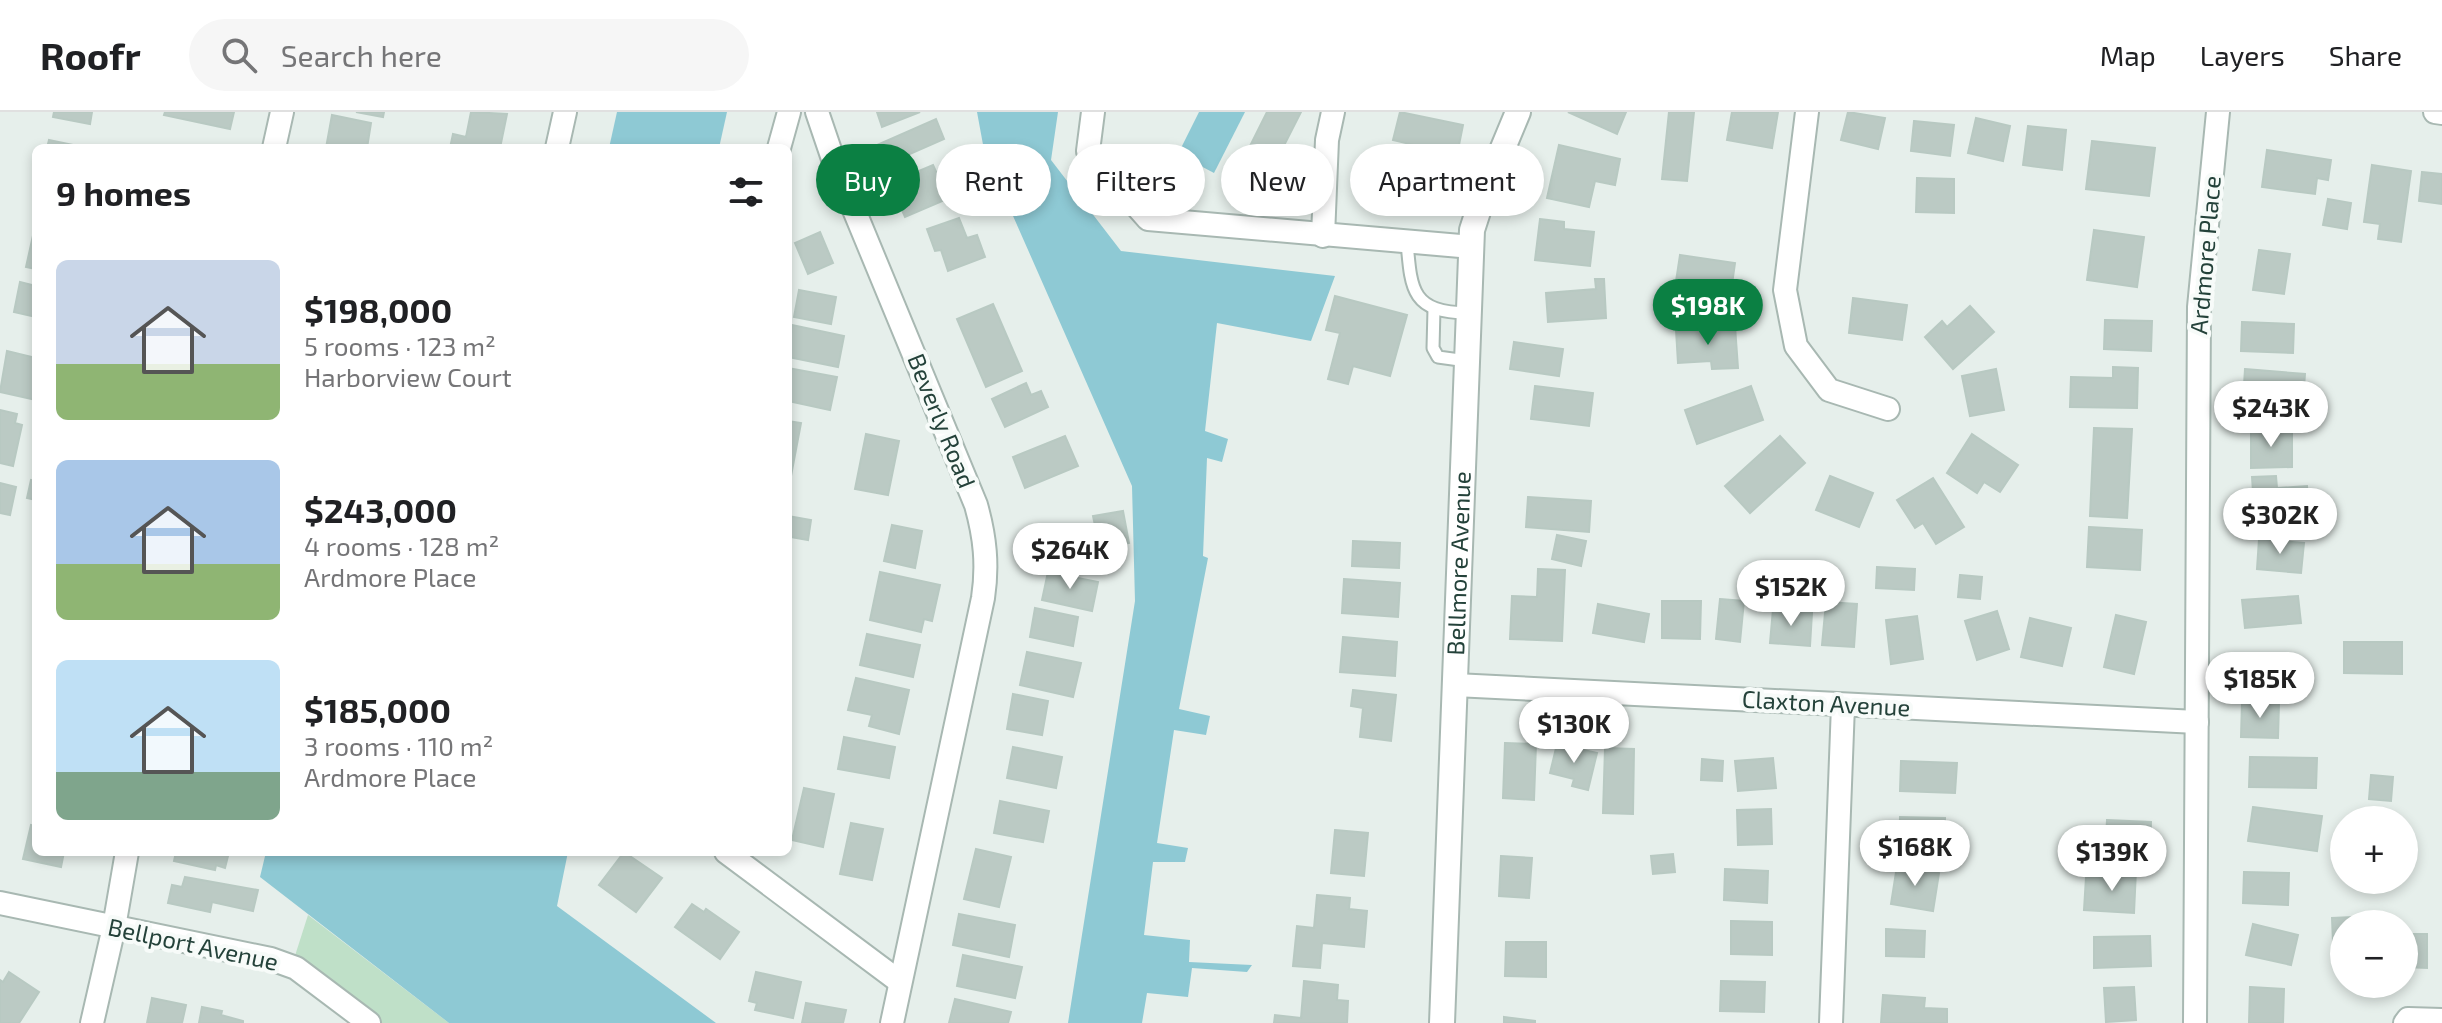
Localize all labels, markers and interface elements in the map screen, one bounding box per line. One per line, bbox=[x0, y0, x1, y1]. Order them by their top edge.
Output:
search box bbox=[189, 19, 749, 91]
text: Roofr bbox=[40, 32, 141, 78]
icon: search bbox=[217, 33, 261, 77]
text: Search here bbox=[281, 37, 442, 73]
text: Map bbox=[2100, 38, 2156, 72]
text: Layers bbox=[2200, 38, 2285, 72]
text: Share bbox=[2329, 38, 2402, 72]
chip: Buy bbox=[816, 144, 920, 216]
chip: Rent bbox=[936, 144, 1051, 216]
chip: Filters bbox=[1067, 144, 1205, 216]
chip: New bbox=[1221, 144, 1334, 216]
chip: Apartment bbox=[1350, 144, 1544, 216]
icon: filters bbox=[724, 170, 768, 214]
text: 9 homes bbox=[56, 172, 191, 213]
street label: Ardmore Place bbox=[2183, 174, 2226, 335]
pin: $198K bbox=[1652, 279, 1764, 347]
text: $198,000 bbox=[304, 289, 452, 330]
text: $198K bbox=[1671, 289, 1745, 320]
icon: home bbox=[120, 292, 216, 388]
text: 5 rooms · 123 m² bbox=[304, 330, 496, 361]
street label: Beverly Road bbox=[902, 349, 982, 492]
text: Harborview Court bbox=[304, 361, 512, 392]
pin: $243K bbox=[2215, 381, 2327, 449]
text: $243K bbox=[2232, 391, 2310, 422]
street label: Bellmore Avenue bbox=[1440, 471, 1476, 656]
pin: $302K bbox=[2224, 488, 2336, 556]
text: $243,000 bbox=[304, 489, 457, 530]
icon: home bbox=[120, 492, 216, 588]
text: $302K bbox=[2241, 498, 2319, 529]
pin: $264K bbox=[1014, 523, 1126, 591]
text: 4 rooms · 128 m² bbox=[304, 530, 499, 561]
text: $264K bbox=[1031, 533, 1109, 564]
pin: $152K bbox=[1735, 560, 1847, 628]
text: Ardmore Place bbox=[304, 561, 476, 592]
text: $152K bbox=[1755, 570, 1827, 601]
pin: $185K bbox=[2204, 652, 2316, 720]
text: $185K bbox=[2223, 662, 2297, 693]
street label: Claxton Avenue bbox=[1741, 684, 1911, 721]
text: $185,000 bbox=[304, 689, 451, 730]
icon: home bbox=[120, 692, 216, 788]
pin: $130K bbox=[1518, 697, 1630, 765]
text: $130K bbox=[1537, 707, 1611, 738]
text: 3 rooms · 110 m² bbox=[304, 730, 493, 761]
text: Ardmore Place bbox=[304, 761, 476, 792]
map controls bbox=[2330, 806, 2418, 998]
button: + bbox=[2330, 806, 2418, 894]
pin: $168K bbox=[1859, 820, 1971, 888]
pin: $139K bbox=[2056, 825, 2168, 893]
text: $168K bbox=[1878, 830, 1952, 861]
text: $139K bbox=[2076, 835, 2148, 866]
button: − bbox=[2330, 910, 2418, 998]
street label: Bellport Avenue bbox=[105, 911, 281, 976]

